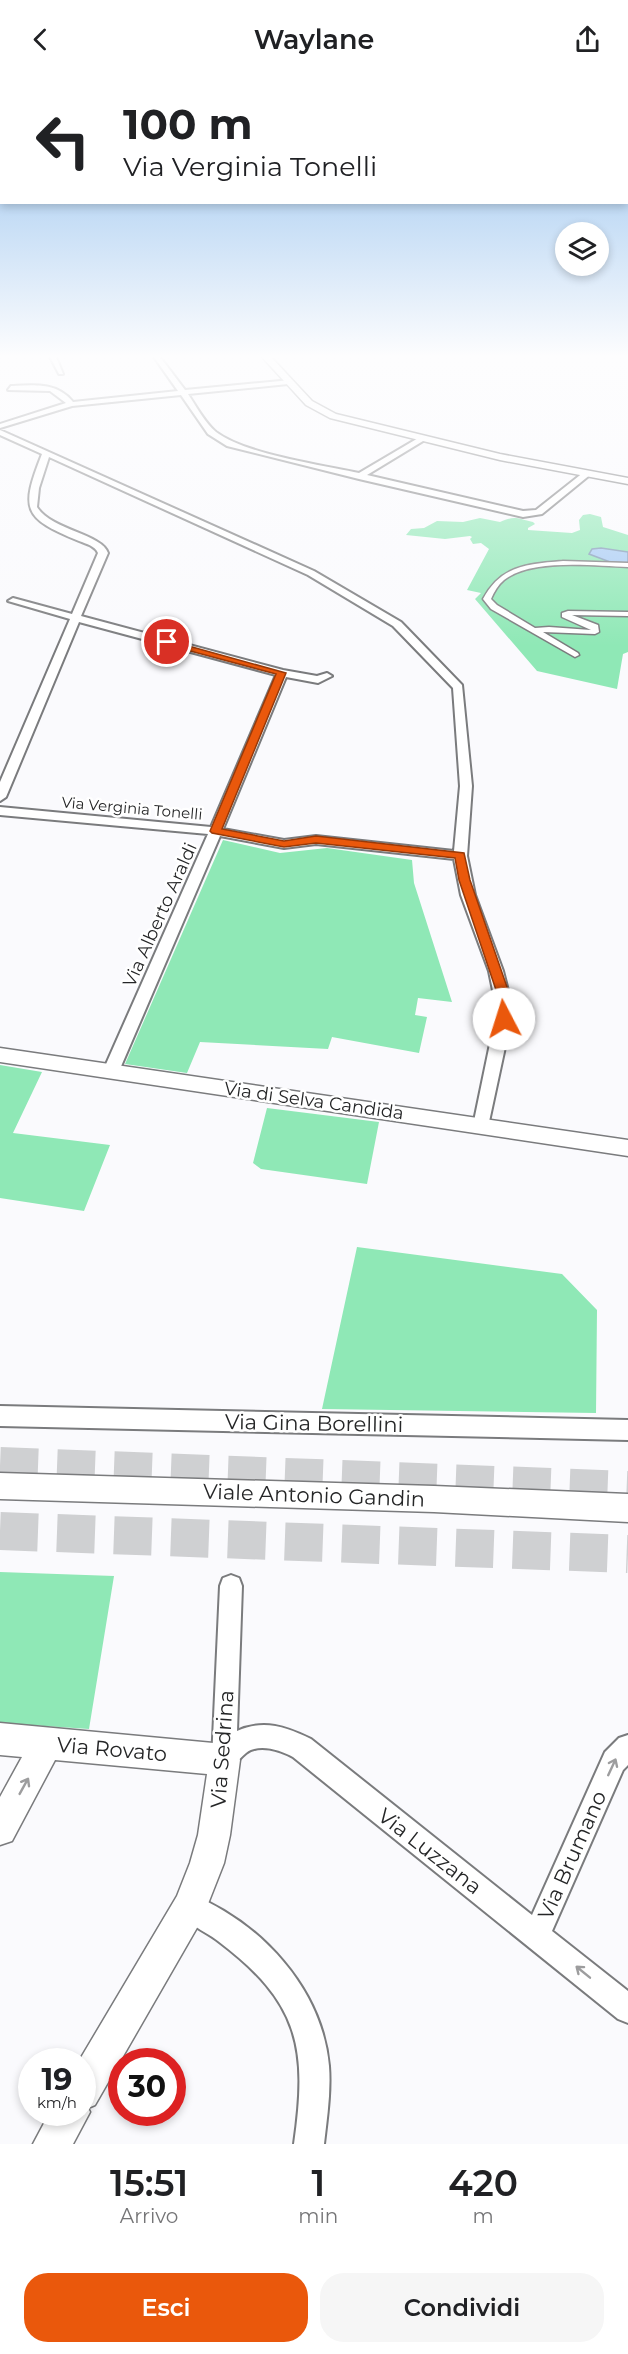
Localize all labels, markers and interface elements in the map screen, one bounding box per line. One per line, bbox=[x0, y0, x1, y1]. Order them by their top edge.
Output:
icon: back bbox=[24, 23, 57, 56]
text: Waylane bbox=[254, 23, 374, 56]
icon: share bbox=[571, 23, 604, 56]
text: 100 m bbox=[123, 98, 252, 150]
icon: left bbox=[24, 102, 102, 180]
text: Via Verginia Tonelli bbox=[123, 150, 377, 183]
map controls bbox=[555, 222, 609, 276]
button: layers bbox=[555, 222, 609, 276]
pin bbox=[141, 616, 192, 667]
icon: arrive bbox=[150, 625, 183, 658]
street label: Via Verginia Tonelli bbox=[61, 792, 203, 824]
street label: Via Alberto Araldi bbox=[118, 839, 202, 991]
position arrow bbox=[472, 987, 536, 1051]
street label: Via di Selva Candida bbox=[223, 1078, 405, 1124]
street label: Via Gina Borellini bbox=[225, 1409, 403, 1437]
street label: Viale Antonio Gandin bbox=[203, 1479, 425, 1511]
street label: Via Sedrina bbox=[205, 1689, 239, 1809]
street label: Via Rovato bbox=[56, 1732, 168, 1766]
one-way arrow bbox=[606, 1758, 618, 1776]
one-way arrow bbox=[19, 1777, 30, 1795]
street label: Via Brumano bbox=[532, 1787, 612, 1923]
street label: Via Luzzana bbox=[373, 1803, 487, 1899]
one-way arrow bbox=[575, 1966, 591, 1979]
speed limit sign: 30 bbox=[108, 2048, 186, 2126]
text: 19 bbox=[42, 2061, 72, 2098]
text: km/h bbox=[37, 2093, 77, 2112]
text: 15:51 bbox=[110, 2161, 188, 2205]
text: 1 bbox=[311, 2161, 325, 2205]
text: 420 bbox=[448, 2161, 518, 2205]
text: Arrivo bbox=[120, 2204, 178, 2228]
text: min bbox=[298, 2204, 338, 2228]
text: m bbox=[473, 2204, 494, 2228]
button: Esci bbox=[24, 2273, 308, 2342]
button: Condividi bbox=[320, 2273, 604, 2342]

